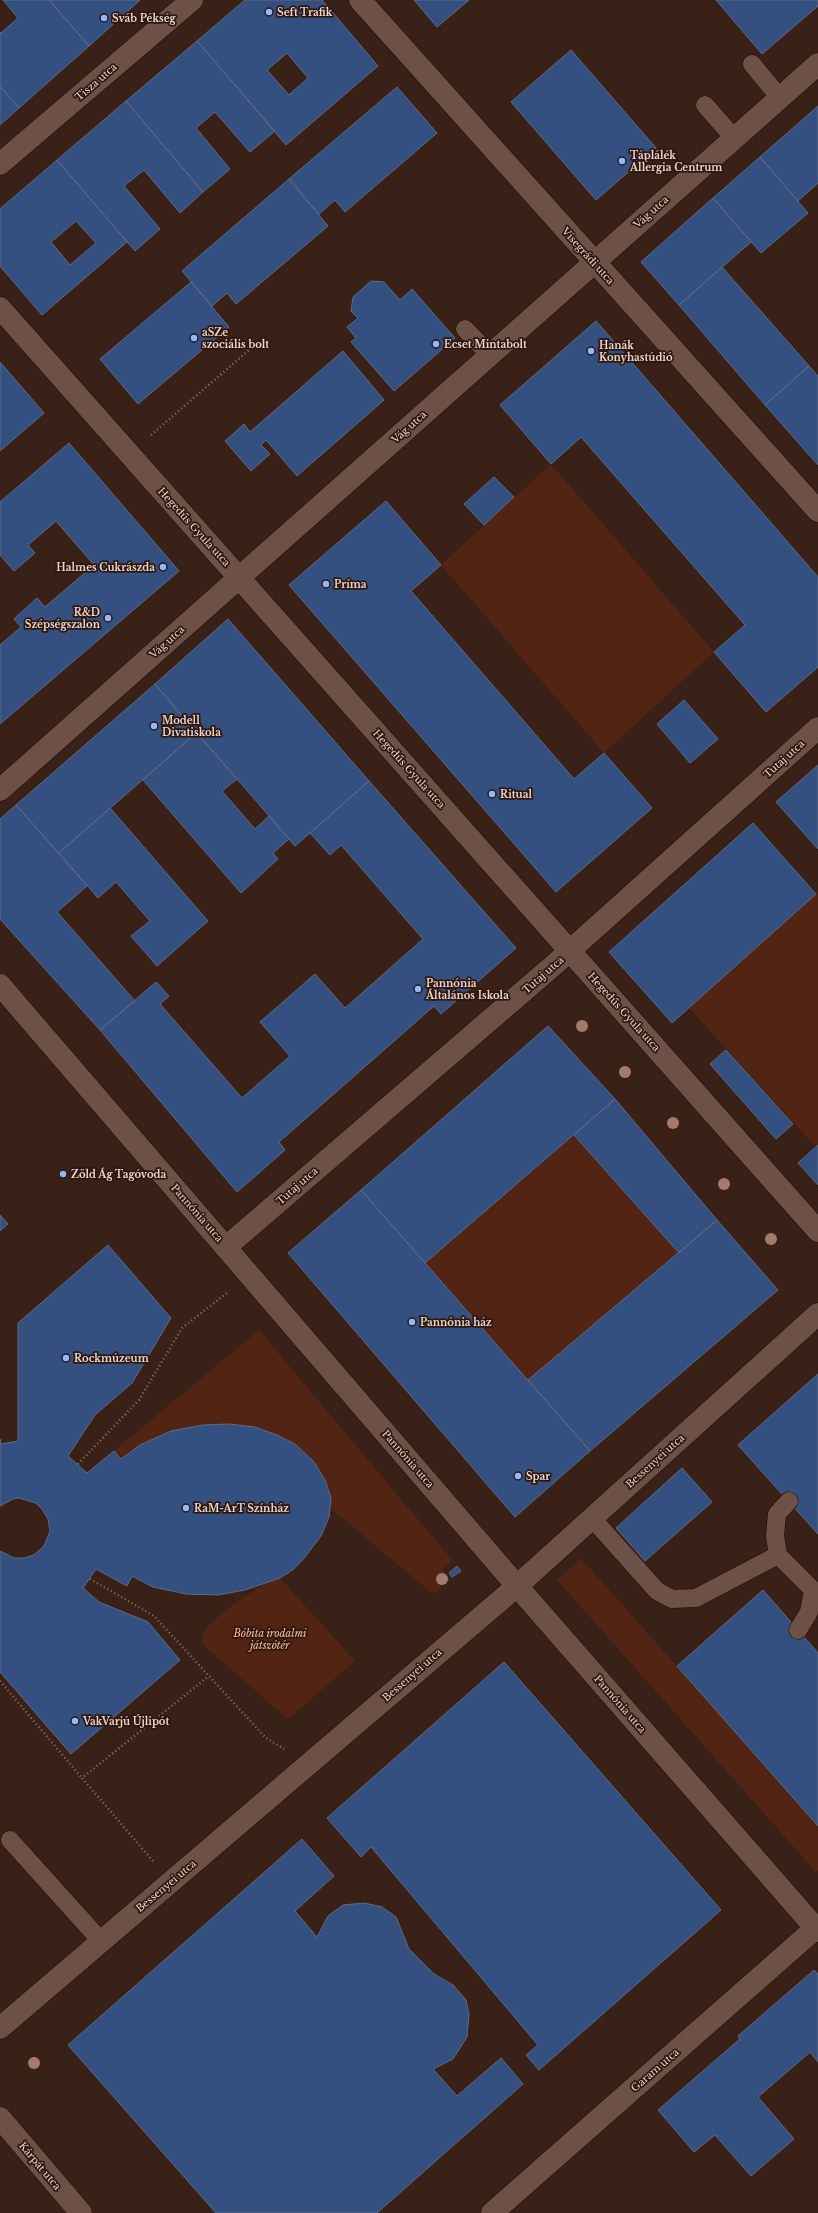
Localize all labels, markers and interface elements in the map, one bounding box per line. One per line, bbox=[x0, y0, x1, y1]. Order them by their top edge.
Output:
place label: Seft Trafik bbox=[277, 6, 333, 19]
marker: Seft Trafik bbox=[264, 7, 274, 17]
place label: Sváb Pékség bbox=[112, 12, 177, 25]
marker: Sváb Pékség bbox=[99, 13, 109, 23]
street label: Tisza utca bbox=[73, 60, 120, 104]
place label: Táplálék Allergia Centrum bbox=[629, 149, 722, 174]
marker: Táplálék Allergia Centrum bbox=[617, 156, 627, 166]
street label: Vág utca bbox=[630, 193, 672, 232]
street label: Visegrádi utca bbox=[558, 224, 617, 287]
place label: aSZe szociális bolt bbox=[202, 326, 269, 351]
marker: aSZe szociális bolt bbox=[189, 333, 199, 343]
place label: Ecset Mintabolt bbox=[444, 338, 527, 351]
marker: Ecset Mintabolt bbox=[431, 339, 441, 349]
place label: Hanák Konyhastúdió bbox=[599, 339, 673, 364]
marker: Hanák Konyhastúdió bbox=[586, 346, 596, 356]
street label: Vág utca bbox=[388, 408, 430, 447]
street label: Hegedűs Gyula utca bbox=[155, 485, 233, 570]
place label: Halmes Cukrászda bbox=[56, 561, 155, 574]
marker: Halmes Cukrászda bbox=[158, 562, 168, 572]
place label: Príma bbox=[334, 578, 367, 591]
marker: Príma bbox=[321, 579, 331, 589]
place label: R&D Szépségszalon bbox=[25, 606, 101, 631]
marker: R&D Szépségszalon bbox=[103, 613, 113, 623]
street label: Vág utca bbox=[146, 623, 188, 662]
place label: Modell Divatiskola bbox=[162, 714, 221, 739]
marker: Modell Divatiskola bbox=[149, 721, 159, 731]
street label: Hegedűs Gyula utca bbox=[370, 727, 448, 812]
street label: Tutaj utca bbox=[761, 737, 808, 781]
place label: Ritual bbox=[500, 788, 532, 801]
marker: Ritual bbox=[487, 789, 497, 799]
street label: Tutaj utca bbox=[520, 953, 567, 997]
street label: Hegedűs Gyula utca bbox=[585, 970, 663, 1055]
place label: Pannónia Általános Iskola bbox=[425, 977, 509, 1002]
marker: Pannónia Általános Iskola bbox=[413, 984, 423, 994]
street label: Tutaj utca bbox=[274, 1164, 321, 1208]
place label: Zöld Ág Tagóvoda bbox=[71, 1167, 166, 1181]
marker: Zöld Ág Tagóvoda bbox=[58, 1169, 68, 1179]
street label: Pannónia utca bbox=[168, 1181, 226, 1245]
place label: Pannónia ház bbox=[420, 1316, 492, 1329]
marker: Pannónia ház bbox=[407, 1317, 417, 1327]
place label: Rockmúzeum bbox=[74, 1352, 149, 1365]
marker: Rockmúzeum bbox=[61, 1353, 71, 1363]
street label: Pannónia utca bbox=[379, 1427, 437, 1491]
street label: Bessenyei utca bbox=[623, 1431, 687, 1491]
place label: Spar bbox=[526, 1470, 550, 1483]
marker: Spar bbox=[513, 1471, 523, 1481]
place label: RaM-ArT Színház bbox=[194, 1502, 289, 1515]
marker: RaM-ArT Színház bbox=[181, 1503, 191, 1513]
park label: Bóbita irodalmi játszótér bbox=[232, 1627, 307, 1652]
street label: Bessenyei utca bbox=[380, 1645, 445, 1704]
street label: Pannónia utca bbox=[591, 1672, 649, 1736]
place label: VakVarjú Újlipót bbox=[82, 1714, 169, 1728]
marker: VakVarjú Újlipót bbox=[70, 1716, 80, 1726]
street label: Bessenyei utca bbox=[133, 1857, 199, 1915]
street label: Garam utca bbox=[628, 2045, 682, 2094]
street label: Kárpát utca bbox=[16, 2139, 64, 2193]

